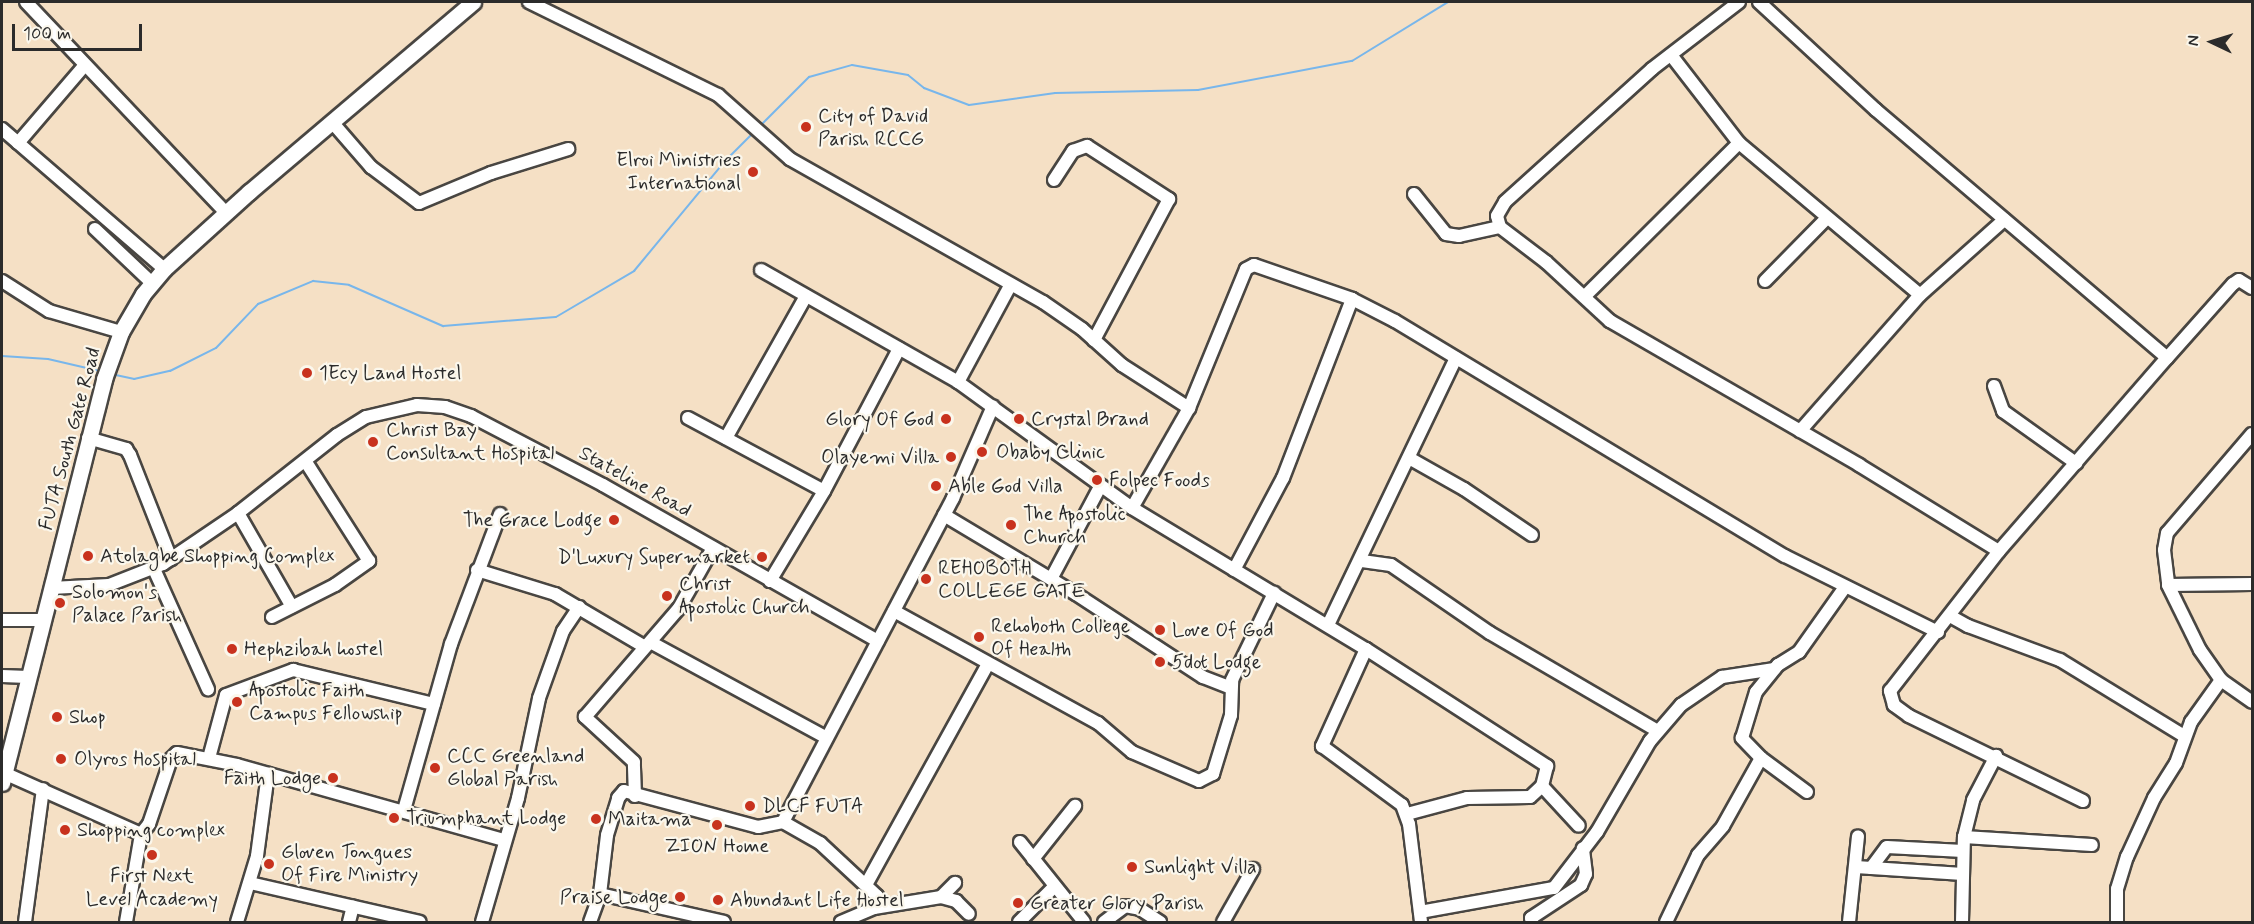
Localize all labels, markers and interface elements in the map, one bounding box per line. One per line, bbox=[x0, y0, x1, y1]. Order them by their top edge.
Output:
scale bar bbox=[15, 12, 146, 50]
north arrow bbox=[2182, 12, 2242, 72]
text: 100 m bbox=[23, 22, 71, 46]
text: N bbox=[2183, 35, 2204, 47]
place label: City of David Parish RCCG bbox=[818, 104, 930, 151]
marker: City of David Parish RCCG bbox=[799, 120, 813, 134]
place label: Elroi Ministries International bbox=[616, 148, 741, 195]
marker: Elroi Ministries International bbox=[746, 165, 760, 179]
street label: FUTA South Gate Road bbox=[34, 346, 106, 532]
place label: 1Ecy Land Hostel bbox=[319, 361, 463, 385]
marker: 1Ecy Land Hostel bbox=[300, 366, 314, 380]
place label: Glory Of God bbox=[824, 407, 934, 431]
place label: Crystal Brand bbox=[1031, 407, 1153, 431]
marker: Glory Of God bbox=[939, 412, 953, 426]
marker: Crystal Brand bbox=[1012, 412, 1026, 426]
place label: Christ Bay Consultant Hospital bbox=[386, 418, 562, 465]
marker: Christ Bay Consultant Hospital bbox=[364, 433, 382, 451]
place label: Obaby Clinic bbox=[996, 440, 1105, 464]
street label: Stateline Road bbox=[575, 442, 695, 522]
marker: Obaby Clinic bbox=[973, 443, 991, 461]
place label: Olayemi Villa bbox=[823, 445, 939, 469]
marker: Olayemi Villa bbox=[944, 450, 958, 464]
place label: Folpec Foods bbox=[1109, 468, 1208, 492]
marker: Folpec Foods bbox=[1090, 473, 1104, 487]
place label: Able God Villa bbox=[948, 474, 1064, 498]
marker: Able God Villa bbox=[929, 479, 943, 493]
place label: The Apostolic Church bbox=[1023, 502, 1126, 549]
place label: The Grace Lodge bbox=[462, 508, 602, 532]
marker: The Grace Lodge bbox=[607, 513, 621, 527]
marker: The Apostolic Church bbox=[1004, 518, 1018, 532]
place label: Atolagbe Shopping Complex bbox=[100, 544, 334, 568]
place label: D'Luxury Supermarket bbox=[555, 545, 750, 569]
marker: Atolagbe Shopping Complex bbox=[81, 549, 95, 563]
marker: D'Luxury Supermarket bbox=[755, 550, 769, 564]
place label: REHOBOTH COLLEGE GATE bbox=[938, 556, 1086, 603]
place label: Christ Apostolic Church bbox=[679, 572, 815, 619]
marker: REHOBOTH COLLEGE GATE bbox=[919, 572, 933, 586]
place label: Solomon's Palace Parish bbox=[72, 580, 182, 627]
marker: Christ Apostolic Church bbox=[660, 589, 674, 603]
marker: Solomon's Palace Parish bbox=[53, 596, 67, 610]
place label: Rehoboth College Of Health bbox=[991, 614, 1130, 661]
place label: Love Of God bbox=[1172, 618, 1274, 642]
marker: Love Of God bbox=[1153, 623, 1167, 637]
marker: Rehoboth College Of Health bbox=[972, 630, 986, 644]
place label: Hephzibah hostel bbox=[244, 637, 383, 661]
marker: Hephzibah hostel bbox=[225, 642, 239, 656]
place label: 5dot Lodge bbox=[1172, 650, 1263, 674]
marker: 5dot Lodge bbox=[1153, 655, 1167, 669]
place label: Apostolic Faith Campus Fellowship bbox=[249, 678, 402, 725]
marker: Apostolic Faith Campus Fellowship bbox=[230, 695, 244, 709]
place label: Shop bbox=[69, 705, 106, 729]
marker: Shop bbox=[50, 710, 64, 724]
place label: CCC Greenland Global Parish bbox=[447, 744, 584, 791]
place label: Olyros Hospital bbox=[74, 747, 204, 771]
marker: Olyros Hospital bbox=[52, 750, 70, 768]
marker: CCC Greenland Global Parish bbox=[428, 761, 442, 775]
place label: Faith Lodge bbox=[224, 766, 321, 790]
marker: Faith Lodge bbox=[326, 771, 340, 785]
place label: DLCF FUTA bbox=[762, 794, 863, 818]
marker: DLCF FUTA bbox=[743, 799, 757, 813]
place label: Triumphant Lodge bbox=[406, 806, 569, 830]
place label: Maitama bbox=[608, 807, 692, 831]
marker: Triumphant Lodge bbox=[387, 811, 401, 825]
marker: Maitama bbox=[589, 812, 603, 826]
place label: Shopping complex bbox=[77, 818, 221, 842]
marker: ZION Home bbox=[710, 818, 724, 832]
marker: Shopping complex bbox=[58, 823, 72, 837]
place label: ZION Home bbox=[663, 834, 771, 858]
place label: Gloven Tongues Of Fire Ministry bbox=[281, 840, 417, 887]
marker: First Next Level Academy bbox=[145, 848, 159, 862]
place label: Sunlight Villa bbox=[1144, 855, 1257, 879]
marker: Gloven Tongues Of Fire Ministry bbox=[262, 857, 276, 871]
marker: Sunlight Villa bbox=[1125, 860, 1139, 874]
place label: First Next Level Academy bbox=[86, 864, 218, 911]
place label: Praise Lodge bbox=[560, 885, 668, 909]
place label: Abundant Life Hostel bbox=[730, 888, 907, 912]
marker: Praise Lodge bbox=[673, 890, 687, 904]
place label: Greater Glory Parish bbox=[1030, 891, 1203, 915]
marker: Abundant Life Hostel bbox=[711, 893, 725, 907]
marker: Greater Glory Parish bbox=[1011, 896, 1025, 910]

